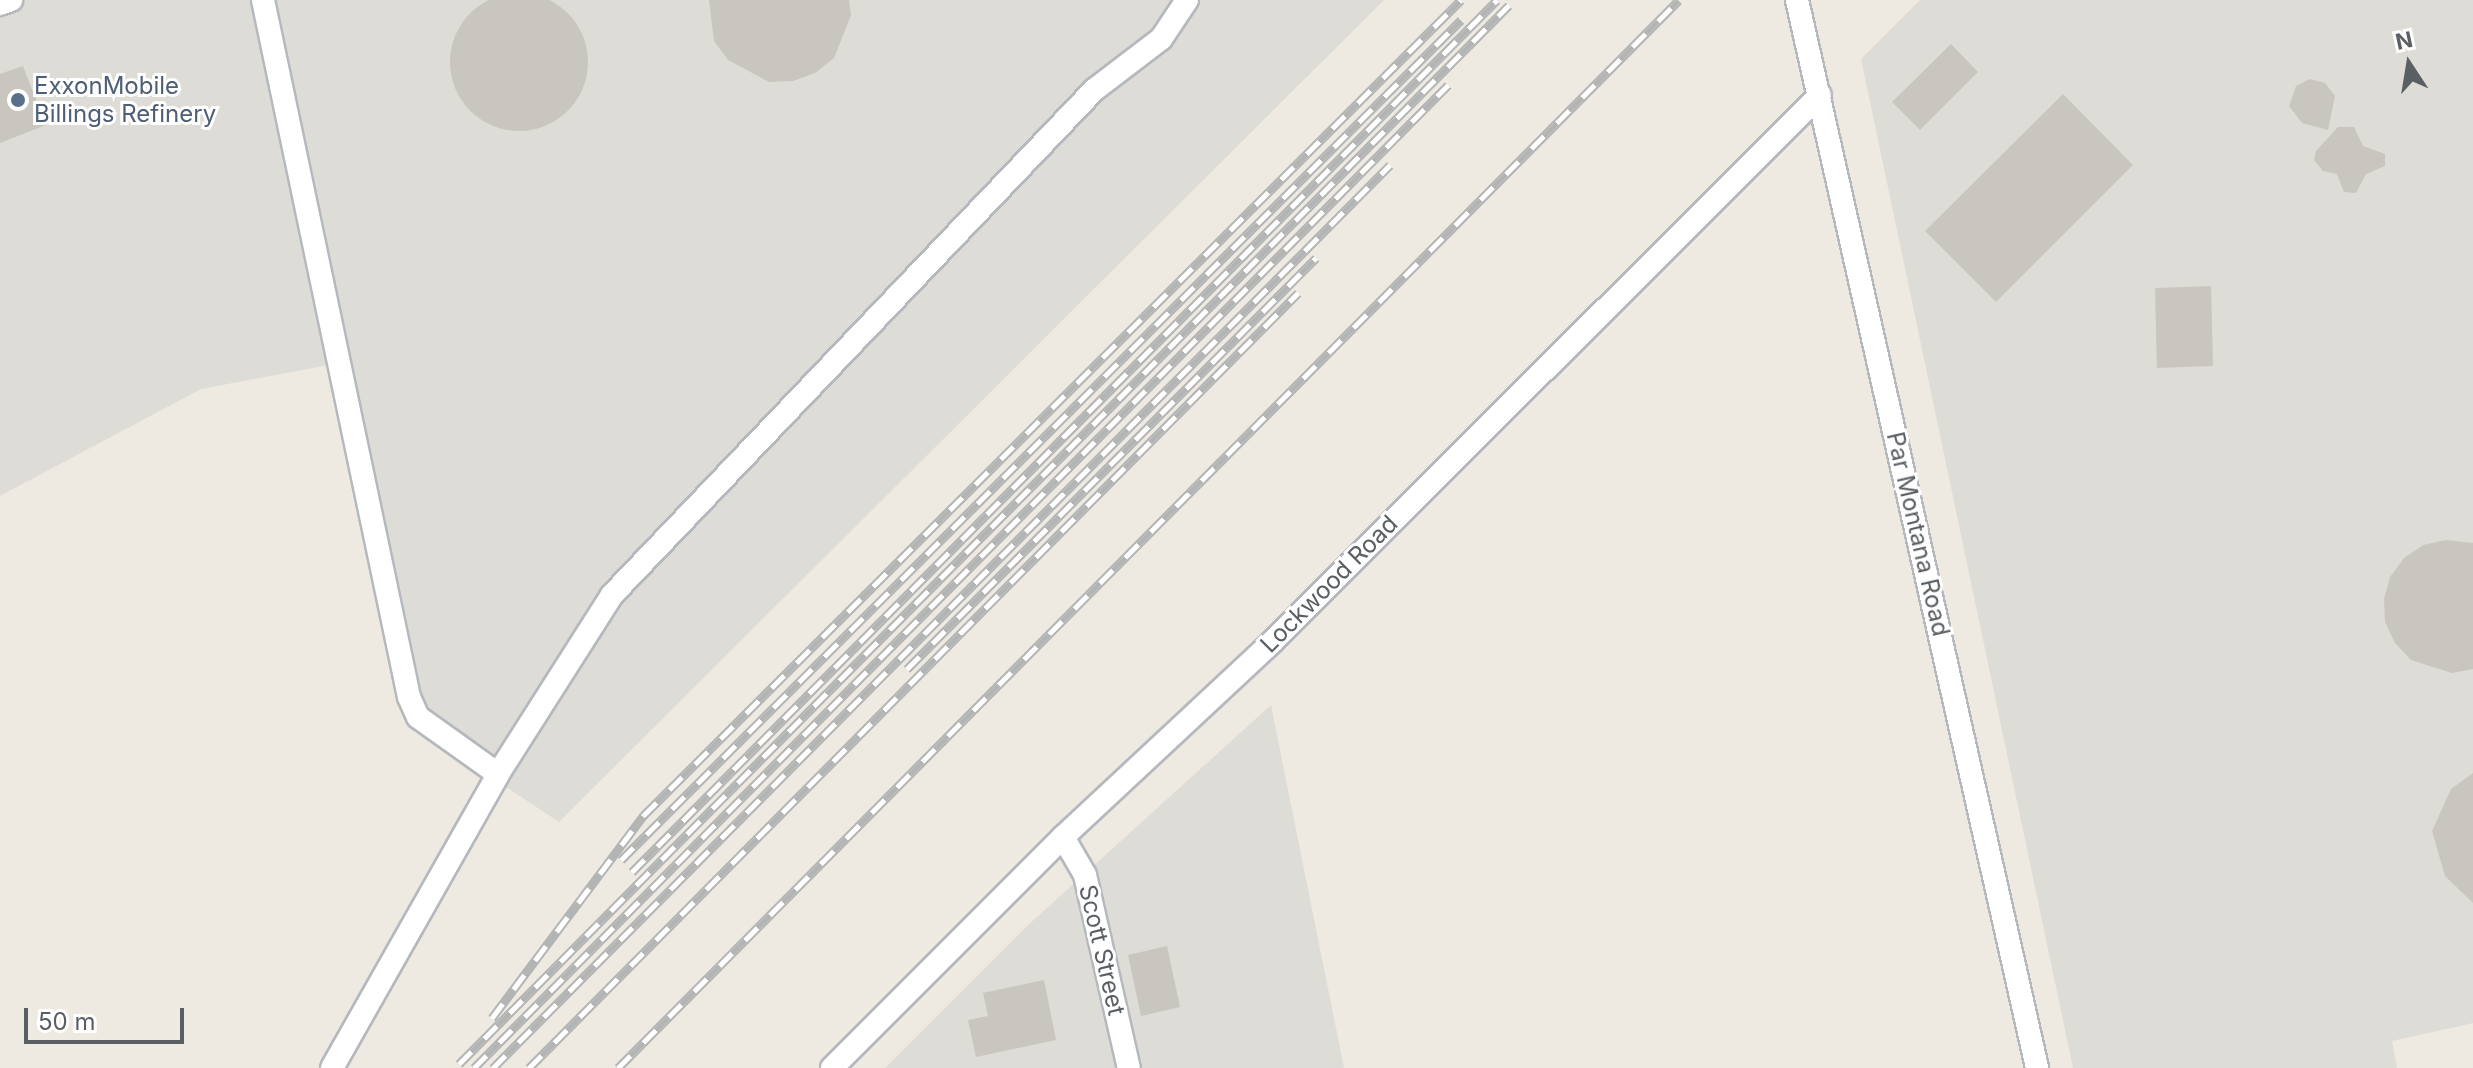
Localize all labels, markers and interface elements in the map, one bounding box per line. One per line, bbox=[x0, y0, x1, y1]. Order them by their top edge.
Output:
north arrow bbox=[2369, 24, 2449, 104]
text: N bbox=[2393, 26, 2415, 55]
place label: ExxonMobile Billings Refinery bbox=[34, 72, 216, 128]
marker: ExxonMobile Billings Refinery bbox=[9, 91, 27, 109]
street label: Par Montana Road bbox=[1881, 429, 1955, 639]
street label: Lockwood Road bbox=[1254, 509, 1404, 659]
street label: Scott Street bbox=[1073, 882, 1131, 1018]
scale bar bbox=[28, 992, 188, 1042]
text: 50 m bbox=[38, 1007, 96, 1036]

